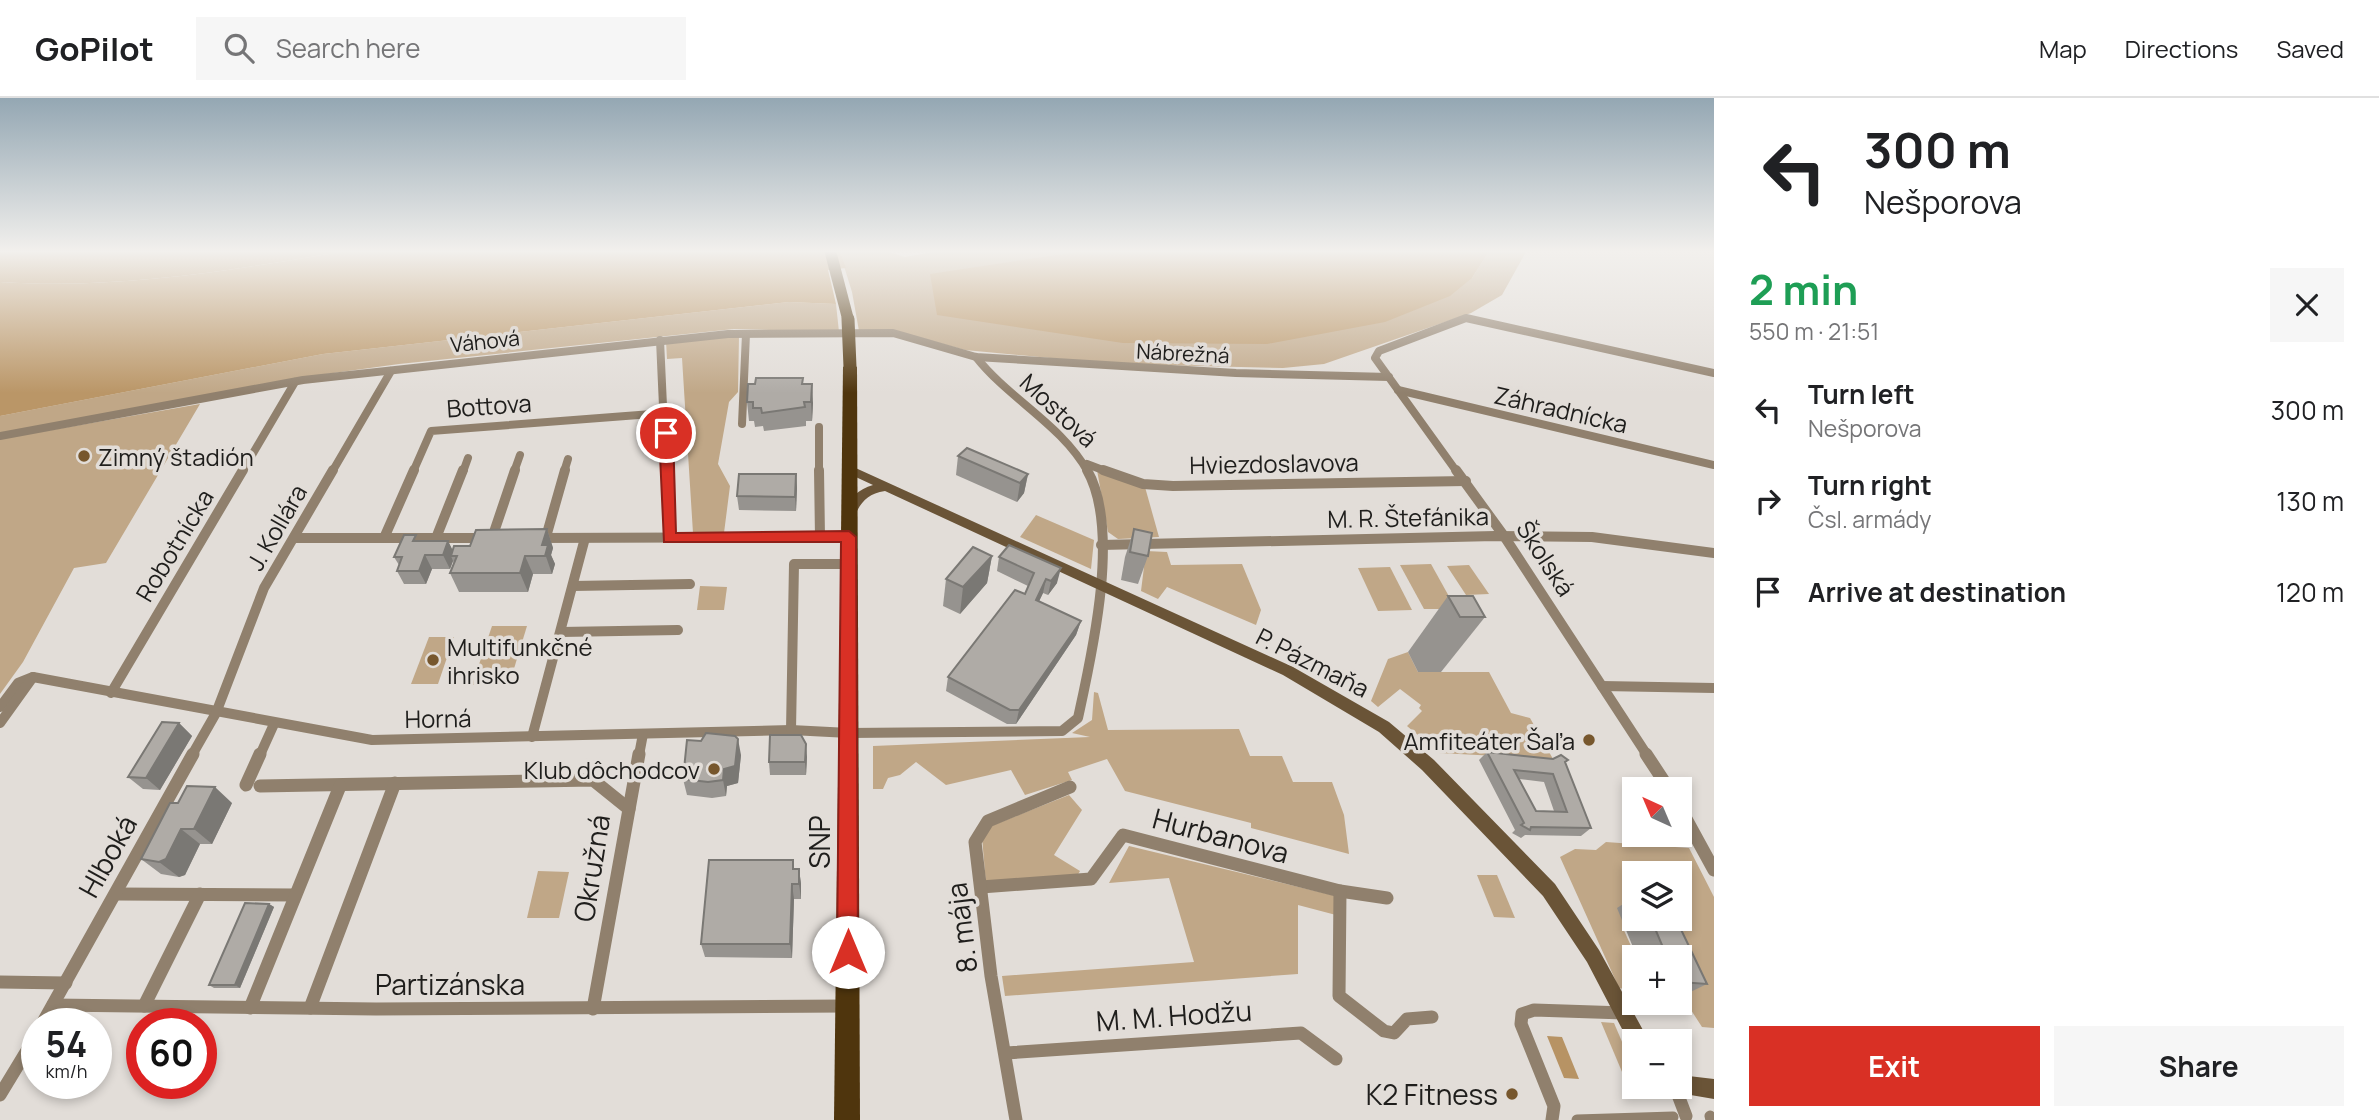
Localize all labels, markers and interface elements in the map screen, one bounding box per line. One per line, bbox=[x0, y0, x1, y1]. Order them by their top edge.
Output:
search box bbox=[196, 17, 686, 80]
text: GoPilot bbox=[35, 26, 154, 71]
icon: search bbox=[220, 29, 258, 67]
text: Search here bbox=[276, 30, 420, 66]
text: Map bbox=[2039, 32, 2087, 65]
text: Directions bbox=[2125, 32, 2238, 65]
text: Saved bbox=[2276, 32, 2344, 65]
text: 300 m bbox=[1864, 116, 2011, 183]
icon: left bbox=[1749, 126, 1840, 217]
text: Nešporova bbox=[1864, 180, 2022, 224]
text: 2 min bbox=[1749, 260, 1858, 318]
button: close bbox=[2270, 268, 2344, 342]
text: 550 m · 21:51 bbox=[1749, 315, 1879, 347]
street label: Váhová bbox=[449, 323, 521, 359]
street label: Nábrežná bbox=[1136, 337, 1230, 369]
street label: Mostová bbox=[1013, 366, 1105, 454]
text: Turn left bbox=[1808, 376, 1915, 412]
street label: Záhradnícka bbox=[1491, 378, 1631, 440]
street label: Bottova bbox=[445, 386, 533, 424]
icon: left bbox=[1749, 391, 1787, 429]
text: 300 m bbox=[2271, 392, 2344, 428]
pin bbox=[636, 403, 696, 463]
text: Nešporova bbox=[1808, 412, 1921, 444]
icon: arrive bbox=[647, 414, 685, 452]
place label: Zimný štadión bbox=[98, 440, 254, 473]
street label: Hviezdoslavova bbox=[1189, 445, 1359, 481]
marker: Zimný štadión bbox=[76, 448, 92, 464]
text: Turn right bbox=[1808, 467, 1932, 503]
street label: J. Kollára bbox=[238, 478, 314, 576]
icon: right bbox=[1749, 482, 1787, 520]
street label: Robotnícka bbox=[127, 483, 221, 607]
text: 130 m bbox=[2276, 483, 2344, 519]
street label: M. R. Štefánika bbox=[1327, 499, 1489, 535]
text: Čsl. armády bbox=[1808, 503, 1931, 535]
street label: Školská bbox=[1509, 514, 1583, 602]
icon: arrive bbox=[1749, 573, 1787, 611]
text: Arrive at destination bbox=[1808, 574, 2066, 610]
text: 120 m bbox=[2276, 574, 2344, 610]
street label: P. Pázmaňa bbox=[1251, 619, 1375, 705]
place label: Multifunkčné ihrisko bbox=[447, 630, 593, 691]
marker: Multifunkčné ihrisko bbox=[425, 652, 441, 668]
street label: Horná bbox=[404, 701, 472, 735]
place label: Amfiteáter Šaľa bbox=[1403, 724, 1575, 757]
marker: Amfiteáter Šaľa bbox=[1581, 732, 1597, 748]
place label: Klub dôchodcov bbox=[524, 753, 700, 786]
marker: Klub dôchodcov bbox=[706, 761, 722, 777]
north arrow bbox=[1622, 777, 1692, 847]
map controls bbox=[1622, 777, 1692, 1099]
street label: Hurbanova bbox=[1149, 799, 1293, 871]
street label: Hlboká bbox=[69, 808, 145, 904]
street label: Okružná bbox=[564, 812, 618, 924]
street label: SNP bbox=[800, 815, 838, 869]
button: layers bbox=[1622, 861, 1692, 931]
street label: 8. mája bbox=[937, 881, 985, 975]
position arrow bbox=[811, 915, 885, 989]
button: + bbox=[1622, 945, 1692, 1015]
street label: Partizánska bbox=[375, 965, 525, 1003]
street label: M. M. Hodžu bbox=[1095, 991, 1253, 1039]
speed limit sign: 60 bbox=[126, 1008, 217, 1099]
text: 54 bbox=[46, 1020, 87, 1068]
button: Exit bbox=[1749, 1026, 2040, 1106]
button: Share bbox=[2054, 1026, 2344, 1106]
button: − bbox=[1622, 1029, 1692, 1099]
text: km/h bbox=[46, 1059, 87, 1083]
place label: K2 Fitness bbox=[1366, 1075, 1498, 1113]
marker: K2 Fitness bbox=[1504, 1086, 1520, 1102]

